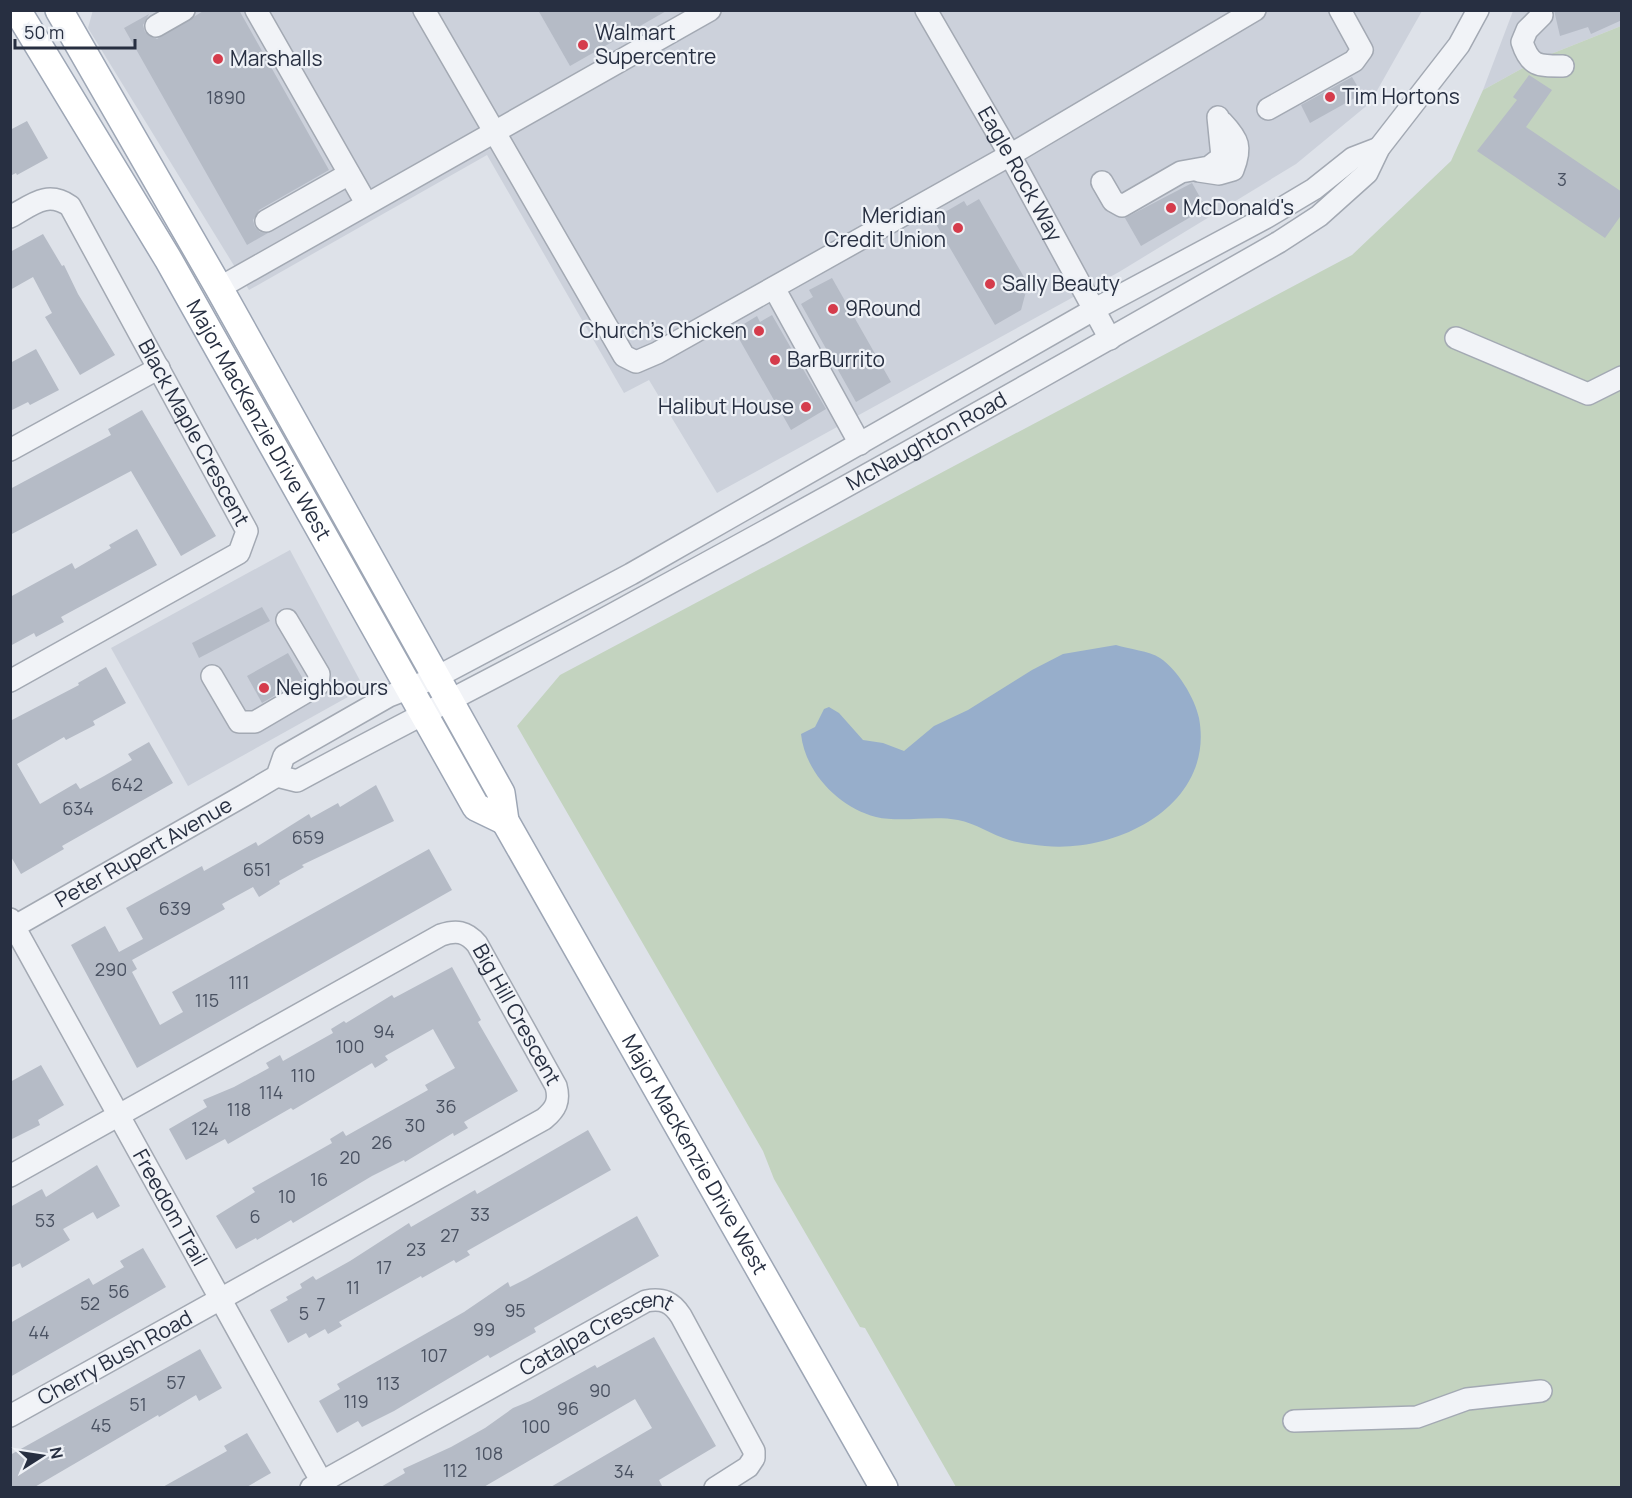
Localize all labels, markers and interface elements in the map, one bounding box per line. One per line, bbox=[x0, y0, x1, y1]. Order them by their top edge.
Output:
scale bar bbox=[15, 12, 135, 50]
place label: Walmart Supercentre bbox=[595, 18, 716, 70]
text: 50 m bbox=[24, 20, 64, 44]
marker: Walmart Supercentre bbox=[576, 38, 590, 52]
place label: Marshalls bbox=[230, 44, 322, 72]
marker: Marshalls bbox=[211, 52, 225, 66]
place label: Tim Hortons bbox=[1342, 82, 1460, 110]
house number: 1890 bbox=[206, 85, 246, 109]
marker: Tim Hortons bbox=[1323, 90, 1337, 104]
street label: Eagle Rock Way bbox=[972, 101, 1069, 246]
house number: 3 bbox=[1557, 167, 1567, 191]
place label: McDonald's bbox=[1183, 193, 1294, 221]
place label: Meridian Credit Union bbox=[824, 201, 946, 253]
marker: McDonald's bbox=[1164, 201, 1178, 215]
marker: Meridian Credit Union bbox=[951, 221, 965, 235]
place label: Sally Beauty bbox=[1002, 269, 1120, 297]
marker: Sally Beauty bbox=[983, 277, 997, 291]
street label: Major MacKenzie Drive West bbox=[181, 294, 338, 545]
place label: 9Round bbox=[845, 294, 921, 322]
marker: 9Round bbox=[826, 302, 840, 316]
place label: Church's Chicken bbox=[579, 316, 747, 344]
marker: Church's Chicken bbox=[752, 324, 766, 338]
street label: Black Maple Crescent bbox=[132, 334, 257, 531]
place label: BarBurrito bbox=[787, 345, 885, 373]
marker: BarBurrito bbox=[768, 353, 782, 367]
street label: McNaughton Road bbox=[841, 384, 1011, 497]
place label: Halibut House bbox=[658, 392, 794, 420]
marker: Halibut House bbox=[799, 400, 813, 414]
place label: Neighbours bbox=[276, 673, 388, 701]
marker: Neighbours bbox=[257, 681, 271, 695]
house number: 642 bbox=[111, 772, 143, 796]
street label: Peter Rupert Avenue bbox=[50, 790, 237, 913]
house number: 634 bbox=[62, 796, 94, 820]
house number: 659 bbox=[292, 825, 324, 849]
house number: 651 bbox=[243, 857, 271, 881]
house number: 639 bbox=[159, 896, 191, 920]
street label: Big Hill Crescent bbox=[467, 939, 568, 1090]
house number: 290 bbox=[95, 957, 127, 981]
house number: 111 bbox=[228, 970, 250, 994]
house number: 115 bbox=[195, 988, 219, 1012]
house number: 94 bbox=[373, 1019, 395, 1043]
street label: Major MacKenzie Drive West bbox=[616, 1029, 775, 1279]
house number: 100 bbox=[336, 1034, 364, 1058]
house number: 110 bbox=[290, 1063, 316, 1087]
house number: 114 bbox=[259, 1080, 283, 1104]
house number: 36 bbox=[435, 1094, 457, 1118]
house number: 118 bbox=[227, 1097, 251, 1121]
house number: 30 bbox=[405, 1113, 425, 1137]
house number: 124 bbox=[191, 1116, 219, 1140]
house number: 26 bbox=[371, 1130, 393, 1154]
street label: Freedom Trail bbox=[127, 1144, 214, 1271]
house number: 20 bbox=[339, 1145, 361, 1169]
house number: 16 bbox=[310, 1167, 328, 1191]
house number: 10 bbox=[278, 1184, 296, 1208]
house number: 33 bbox=[470, 1202, 490, 1226]
house number: 6 bbox=[249, 1204, 261, 1228]
house number: 53 bbox=[35, 1208, 55, 1232]
house number: 27 bbox=[440, 1223, 460, 1247]
house number: 23 bbox=[406, 1237, 426, 1261]
house number: 17 bbox=[376, 1255, 392, 1279]
house number: 11 bbox=[346, 1275, 360, 1299]
house number: 56 bbox=[108, 1279, 130, 1303]
street label: Catalpa Crescent bbox=[514, 1285, 680, 1382]
house number: 52 bbox=[80, 1291, 100, 1315]
house number: 7 bbox=[316, 1292, 326, 1316]
house number: 95 bbox=[504, 1298, 526, 1322]
house number: 5 bbox=[299, 1301, 309, 1325]
street label: Cherry Bush Road bbox=[32, 1303, 197, 1411]
house number: 99 bbox=[473, 1317, 495, 1341]
house number: 44 bbox=[28, 1320, 50, 1344]
house number: 107 bbox=[420, 1343, 448, 1367]
house number: 57 bbox=[166, 1370, 186, 1394]
house number: 113 bbox=[376, 1371, 400, 1395]
house number: 90 bbox=[589, 1378, 611, 1402]
house number: 119 bbox=[343, 1389, 369, 1413]
house number: 51 bbox=[129, 1392, 147, 1416]
house number: 96 bbox=[557, 1396, 579, 1420]
house number: 45 bbox=[90, 1413, 112, 1437]
house number: 100 bbox=[522, 1414, 550, 1438]
north arrow bbox=[12, 1426, 72, 1486]
house number: 108 bbox=[475, 1441, 503, 1465]
text: N bbox=[45, 1445, 69, 1461]
house number: 112 bbox=[443, 1458, 467, 1482]
house number: 34 bbox=[614, 1459, 634, 1483]

